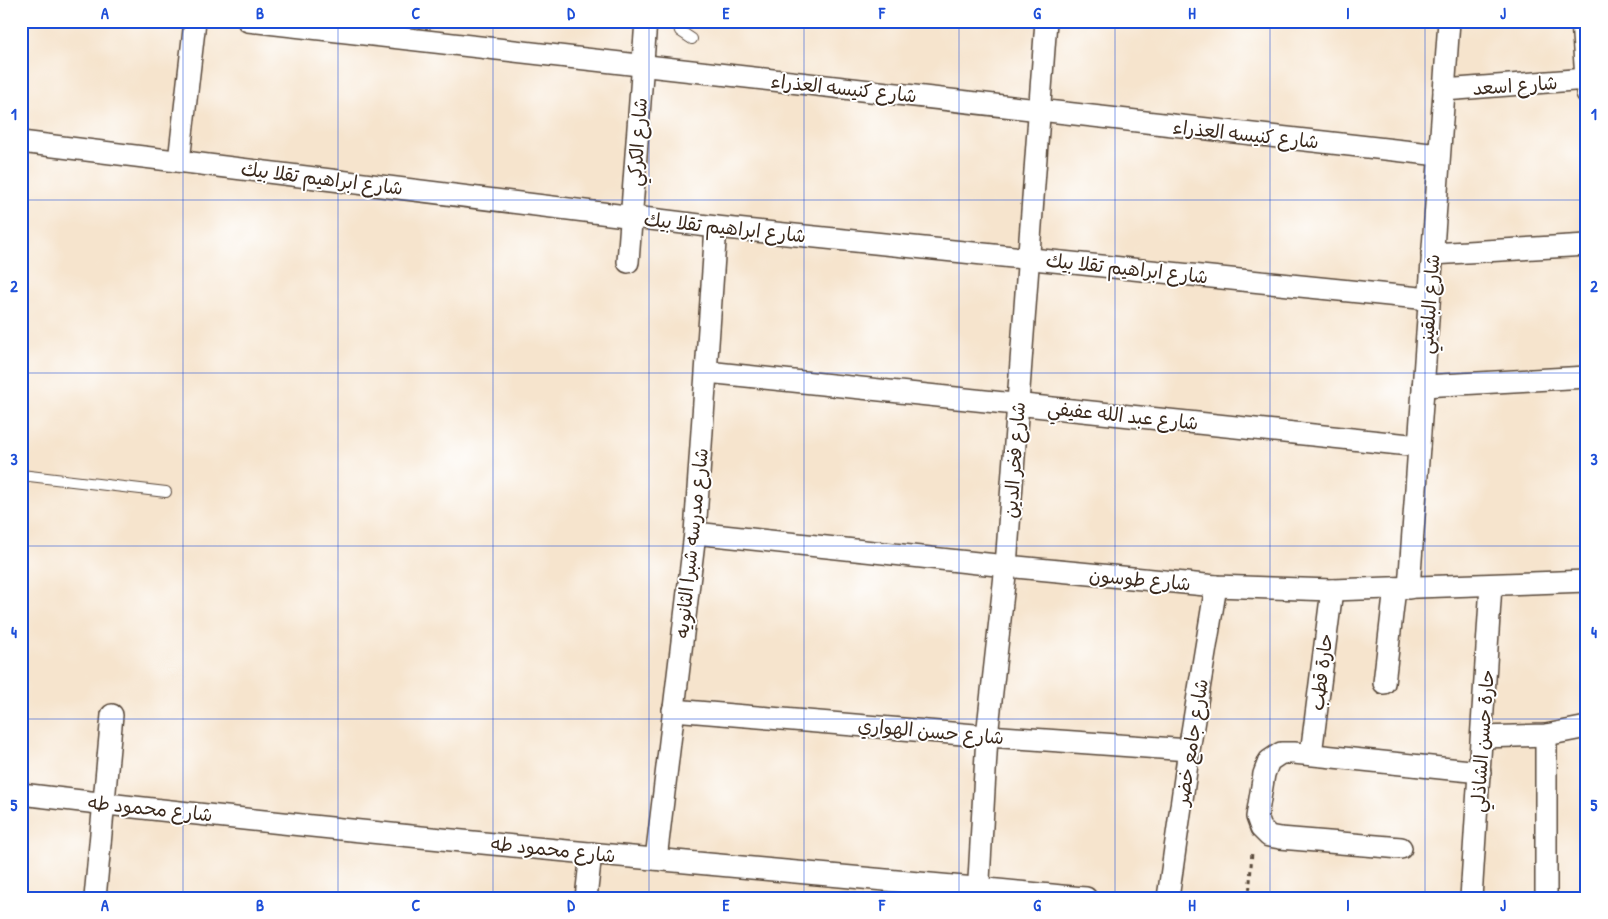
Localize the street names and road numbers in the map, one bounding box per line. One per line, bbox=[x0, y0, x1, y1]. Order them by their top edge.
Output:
street label: شارع كنيسه العذراء bbox=[770, 67, 918, 110]
street label: شارع اسعد bbox=[1472, 69, 1559, 102]
street label: شارع الكركي bbox=[621, 97, 657, 188]
street label: شارع كنيسه العذراء bbox=[1172, 113, 1320, 156]
street label: شارع ابراهيم تقلا بيك bbox=[239, 155, 405, 203]
street label: شارع ابراهيم تقلا بيك bbox=[642, 206, 807, 250]
street label: شارع ابراهيم تقلا بيك bbox=[1044, 247, 1209, 291]
street label: شارع البلقيني bbox=[1413, 253, 1449, 355]
street label: شارع عبد الله عفيفي bbox=[1046, 394, 1200, 440]
street label: شارع فخر الدين bbox=[997, 401, 1032, 519]
street label: شارع مدرسه شبرا الثانويه bbox=[668, 447, 715, 640]
street label: شارع طوسون bbox=[1088, 562, 1192, 597]
street label: حارة قطب bbox=[1303, 632, 1339, 712]
street label: حارة حسن الشاذلي bbox=[1464, 669, 1504, 814]
street label: شارع جامع خضر bbox=[1168, 677, 1215, 809]
street label: شارع حسن الهواري bbox=[857, 712, 1005, 752]
street label: شارع محمود طه bbox=[86, 788, 214, 828]
street label: شارع محمود طه bbox=[489, 829, 617, 869]

